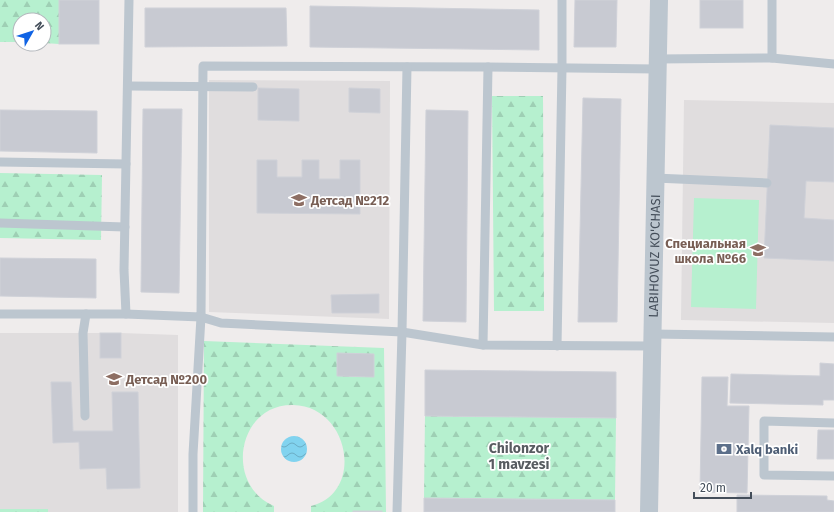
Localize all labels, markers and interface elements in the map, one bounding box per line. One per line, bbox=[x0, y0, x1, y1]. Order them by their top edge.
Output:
north arrow bbox=[12, 12, 52, 52]
text: N bbox=[32, 19, 47, 33]
school or university icon: Детсад №212 bbox=[290, 191, 308, 209]
place label: Детсад №212 bbox=[310, 193, 390, 208]
street label: LABIHOVUZ KO'CHASI bbox=[646, 194, 663, 318]
place label: Специальная школа №66 bbox=[665, 236, 746, 266]
school or university icon: Специальная школа №66 bbox=[749, 241, 767, 259]
school or university icon: Детсад №200 bbox=[105, 370, 123, 388]
place label: Детсад №200 bbox=[125, 372, 207, 387]
district label: Chilonzor 1 mavzesi bbox=[488, 440, 550, 473]
bank icon: Xalq banki bbox=[715, 440, 733, 458]
place label: Xalq banki bbox=[735, 442, 799, 457]
scale bar bbox=[694, 474, 751, 500]
text: 20 m bbox=[700, 481, 726, 495]

